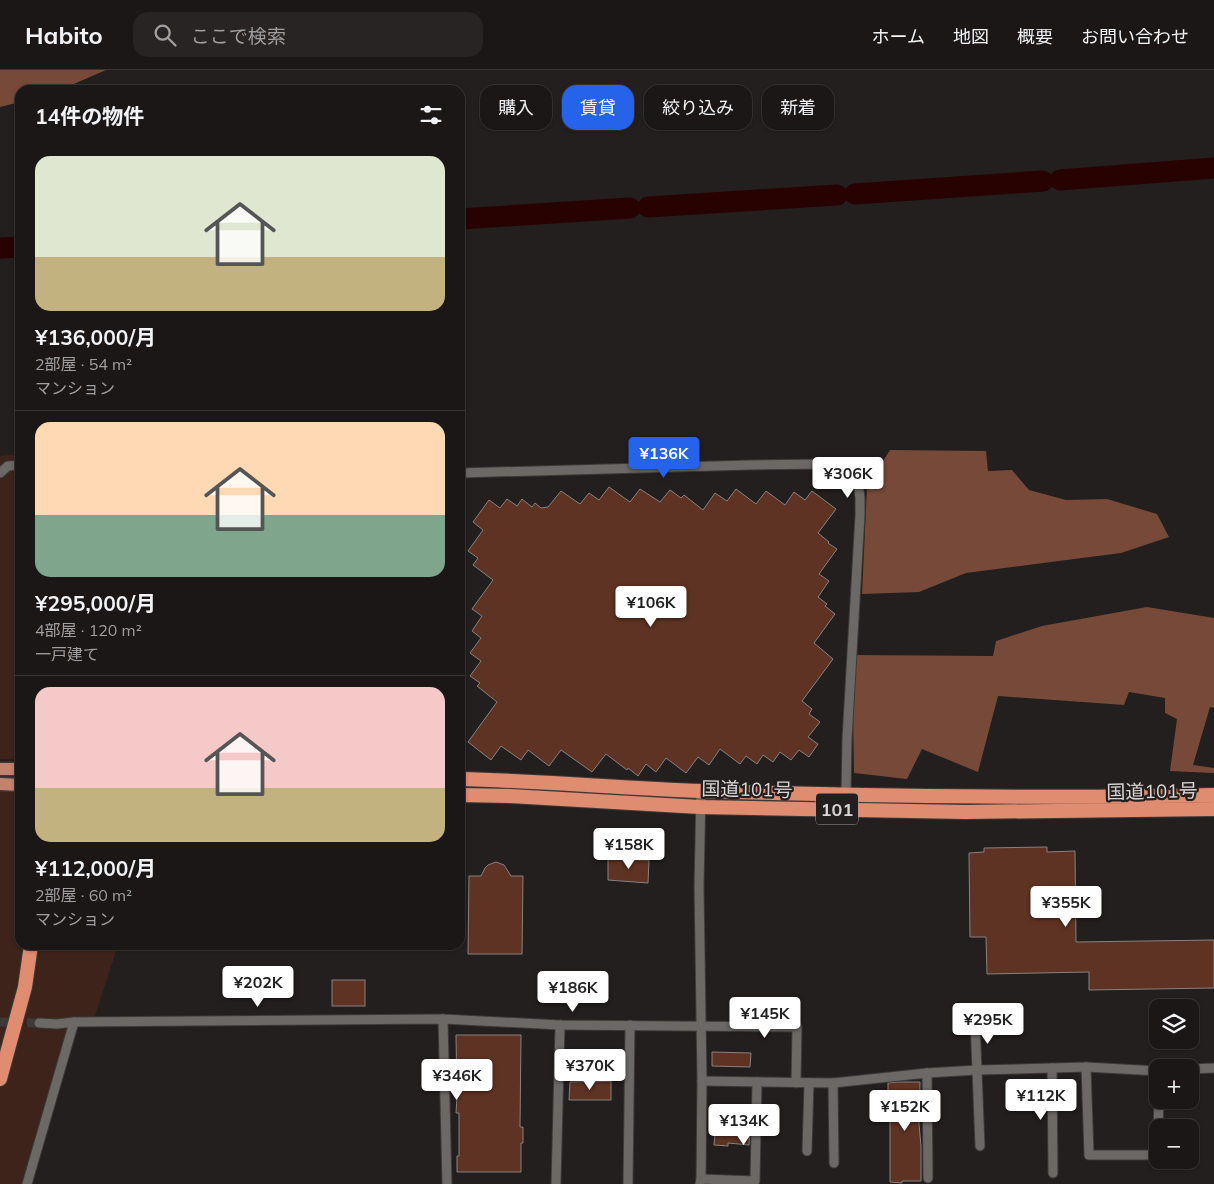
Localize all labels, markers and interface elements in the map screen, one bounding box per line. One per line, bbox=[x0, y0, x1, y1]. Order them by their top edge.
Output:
search box bbox=[133, 12, 483, 57]
text: Habito bbox=[25, 20, 103, 50]
icon: search bbox=[151, 21, 179, 49]
text: ここで検索 bbox=[191, 24, 286, 48]
text: ホーム bbox=[872, 25, 925, 48]
text: 地図 bbox=[953, 25, 989, 48]
text: 概要 bbox=[1017, 25, 1053, 48]
text: お問い合わせ bbox=[1081, 25, 1189, 48]
chip: 購入 bbox=[480, 85, 552, 130]
chip: 賃貸 bbox=[562, 85, 634, 130]
chip: 絞り込み bbox=[644, 85, 752, 130]
chip: 新着 bbox=[762, 85, 834, 130]
icon: filters bbox=[417, 101, 445, 129]
text: 14件の物件 bbox=[35, 103, 144, 129]
icon: home bbox=[195, 189, 285, 279]
text: ¥136,000/月 bbox=[35, 324, 156, 350]
text: 2部屋 · 54 m² bbox=[35, 354, 132, 374]
text: マンション bbox=[35, 378, 115, 398]
pin: ¥136K bbox=[629, 436, 699, 479]
text: ¥136K bbox=[639, 443, 689, 463]
icon: home bbox=[195, 454, 285, 544]
pin: ¥306K bbox=[813, 456, 883, 499]
text: ¥306K bbox=[823, 463, 873, 483]
pin: ¥106K bbox=[616, 586, 686, 628]
text: ¥295,000/月 bbox=[35, 590, 156, 616]
text: ¥106K bbox=[626, 592, 676, 612]
text: 4部屋 · 120 m² bbox=[35, 620, 142, 640]
text: 一戸建て bbox=[35, 644, 99, 664]
icon: home bbox=[195, 719, 285, 809]
street label: 国道101号 bbox=[701, 776, 793, 802]
street label: 国道101号 bbox=[1106, 778, 1198, 804]
road number: 101 bbox=[816, 794, 858, 824]
pin: ¥158K bbox=[594, 828, 664, 870]
text: ¥158K bbox=[604, 834, 654, 854]
text: ¥112,000/月 bbox=[35, 855, 156, 881]
text: 2部屋 · 60 m² bbox=[35, 885, 132, 905]
pin: ¥355K bbox=[1031, 886, 1101, 928]
text: ¥355K bbox=[1041, 892, 1091, 912]
text: マンション bbox=[35, 909, 115, 929]
pin: ¥202K bbox=[223, 966, 293, 1008]
pin: ¥186K bbox=[538, 970, 608, 1013]
text: ¥202K bbox=[233, 972, 283, 992]
text: ¥186K bbox=[548, 977, 598, 997]
pin: ¥145K bbox=[730, 996, 800, 1039]
map controls bbox=[1149, 999, 1199, 1169]
button: layers bbox=[1149, 999, 1199, 1049]
pin: ¥295K bbox=[953, 1002, 1023, 1045]
text: ¥145K bbox=[740, 1003, 790, 1023]
text: ¥295K bbox=[963, 1009, 1013, 1029]
pin: ¥370K bbox=[555, 1048, 625, 1091]
text: ¥370K bbox=[565, 1055, 615, 1075]
pin: ¥346K bbox=[422, 1058, 492, 1101]
button: + bbox=[1149, 1059, 1199, 1109]
text: ¥346K bbox=[432, 1065, 482, 1085]
pin: ¥112K bbox=[1006, 1078, 1076, 1121]
text: ¥112K bbox=[1016, 1085, 1066, 1105]
pin: ¥152K bbox=[870, 1090, 940, 1132]
text: ¥152K bbox=[880, 1096, 930, 1116]
pin: ¥134K bbox=[709, 1104, 779, 1146]
text: ¥134K bbox=[719, 1110, 769, 1130]
button: − bbox=[1149, 1119, 1199, 1169]

